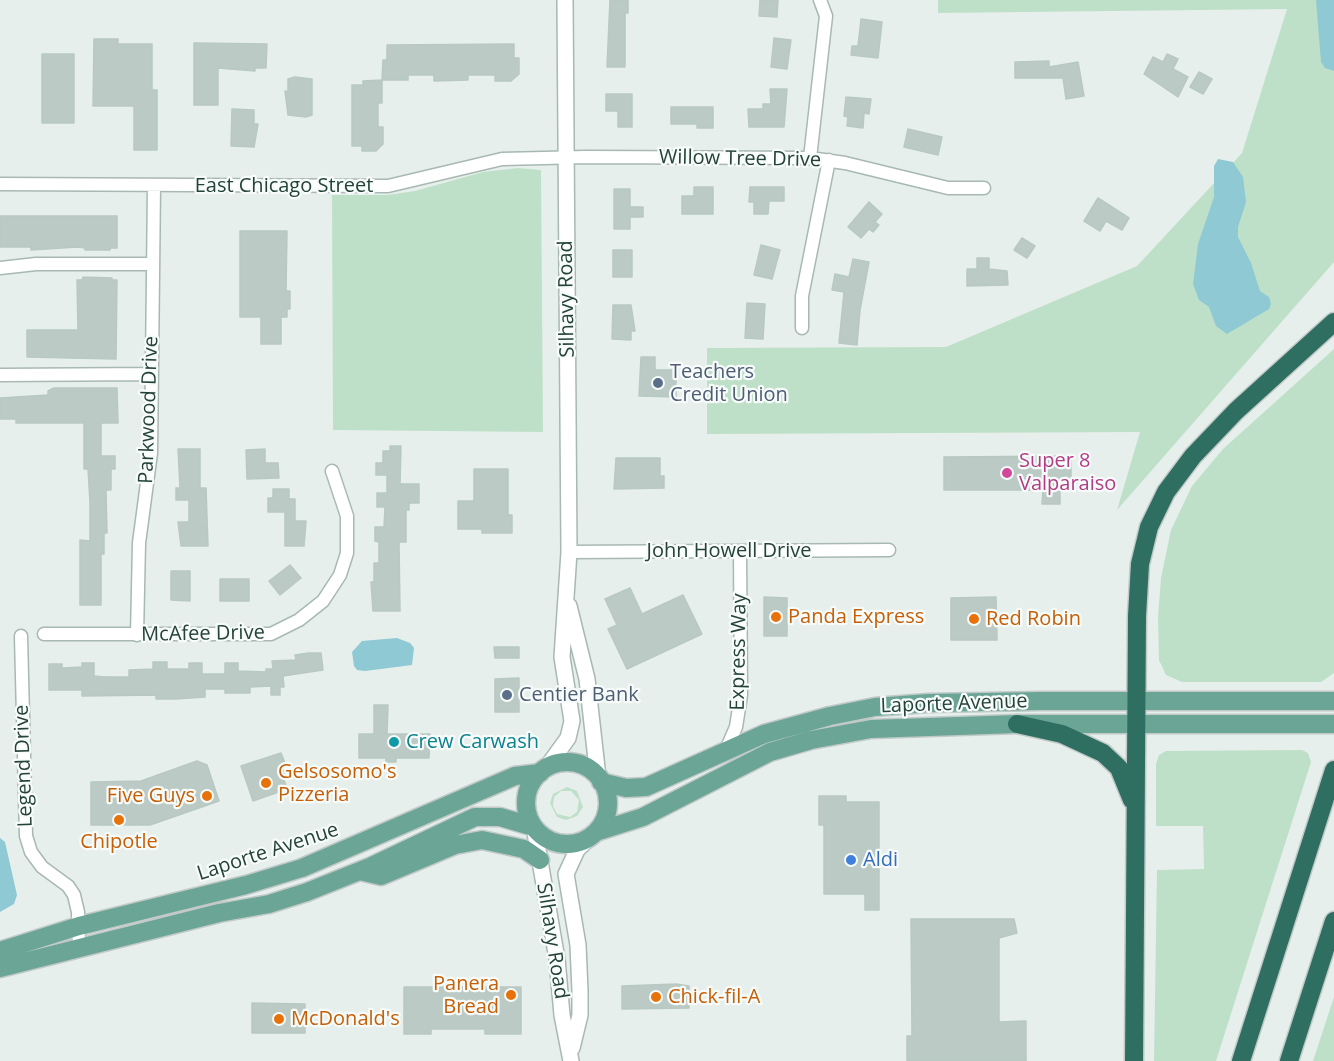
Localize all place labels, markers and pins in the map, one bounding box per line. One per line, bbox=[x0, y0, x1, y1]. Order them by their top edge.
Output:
place label: Teachers Credit Union bbox=[670, 360, 788, 407]
marker: Teachers Credit Union bbox=[651, 376, 665, 390]
place label: Super 8 Valparaiso bbox=[1019, 449, 1116, 496]
marker: Super 8 Valparaiso bbox=[1000, 466, 1014, 480]
place label: Panda Express bbox=[788, 605, 924, 629]
place label: Red Robin bbox=[986, 607, 1081, 631]
marker: Panda Express bbox=[769, 610, 783, 624]
marker: Red Robin bbox=[967, 612, 981, 626]
place label: Centier Bank bbox=[519, 683, 639, 707]
marker: Centier Bank bbox=[500, 688, 514, 702]
place label: Crew Carwash bbox=[406, 730, 539, 754]
marker: Crew Carwash bbox=[387, 735, 401, 749]
place label: Gelsosomo's Pizzeria bbox=[278, 760, 396, 807]
marker: Gelsosomo's Pizzeria bbox=[259, 776, 273, 790]
place label: Five Guys bbox=[107, 784, 195, 808]
marker: Five Guys bbox=[200, 789, 214, 803]
marker: Chipotle bbox=[112, 813, 126, 827]
place label: Chipotle bbox=[80, 830, 158, 854]
place label: Aldi bbox=[863, 848, 898, 872]
marker: Aldi bbox=[844, 853, 858, 867]
place label: Panera Bread bbox=[433, 972, 499, 1019]
place label: Chick-fil-A bbox=[668, 985, 760, 1009]
marker: Panera Bread bbox=[504, 988, 518, 1002]
marker: Chick-fil-A bbox=[649, 990, 663, 1004]
place label: McDonald's bbox=[291, 1007, 400, 1031]
marker: McDonald's bbox=[272, 1012, 286, 1026]

